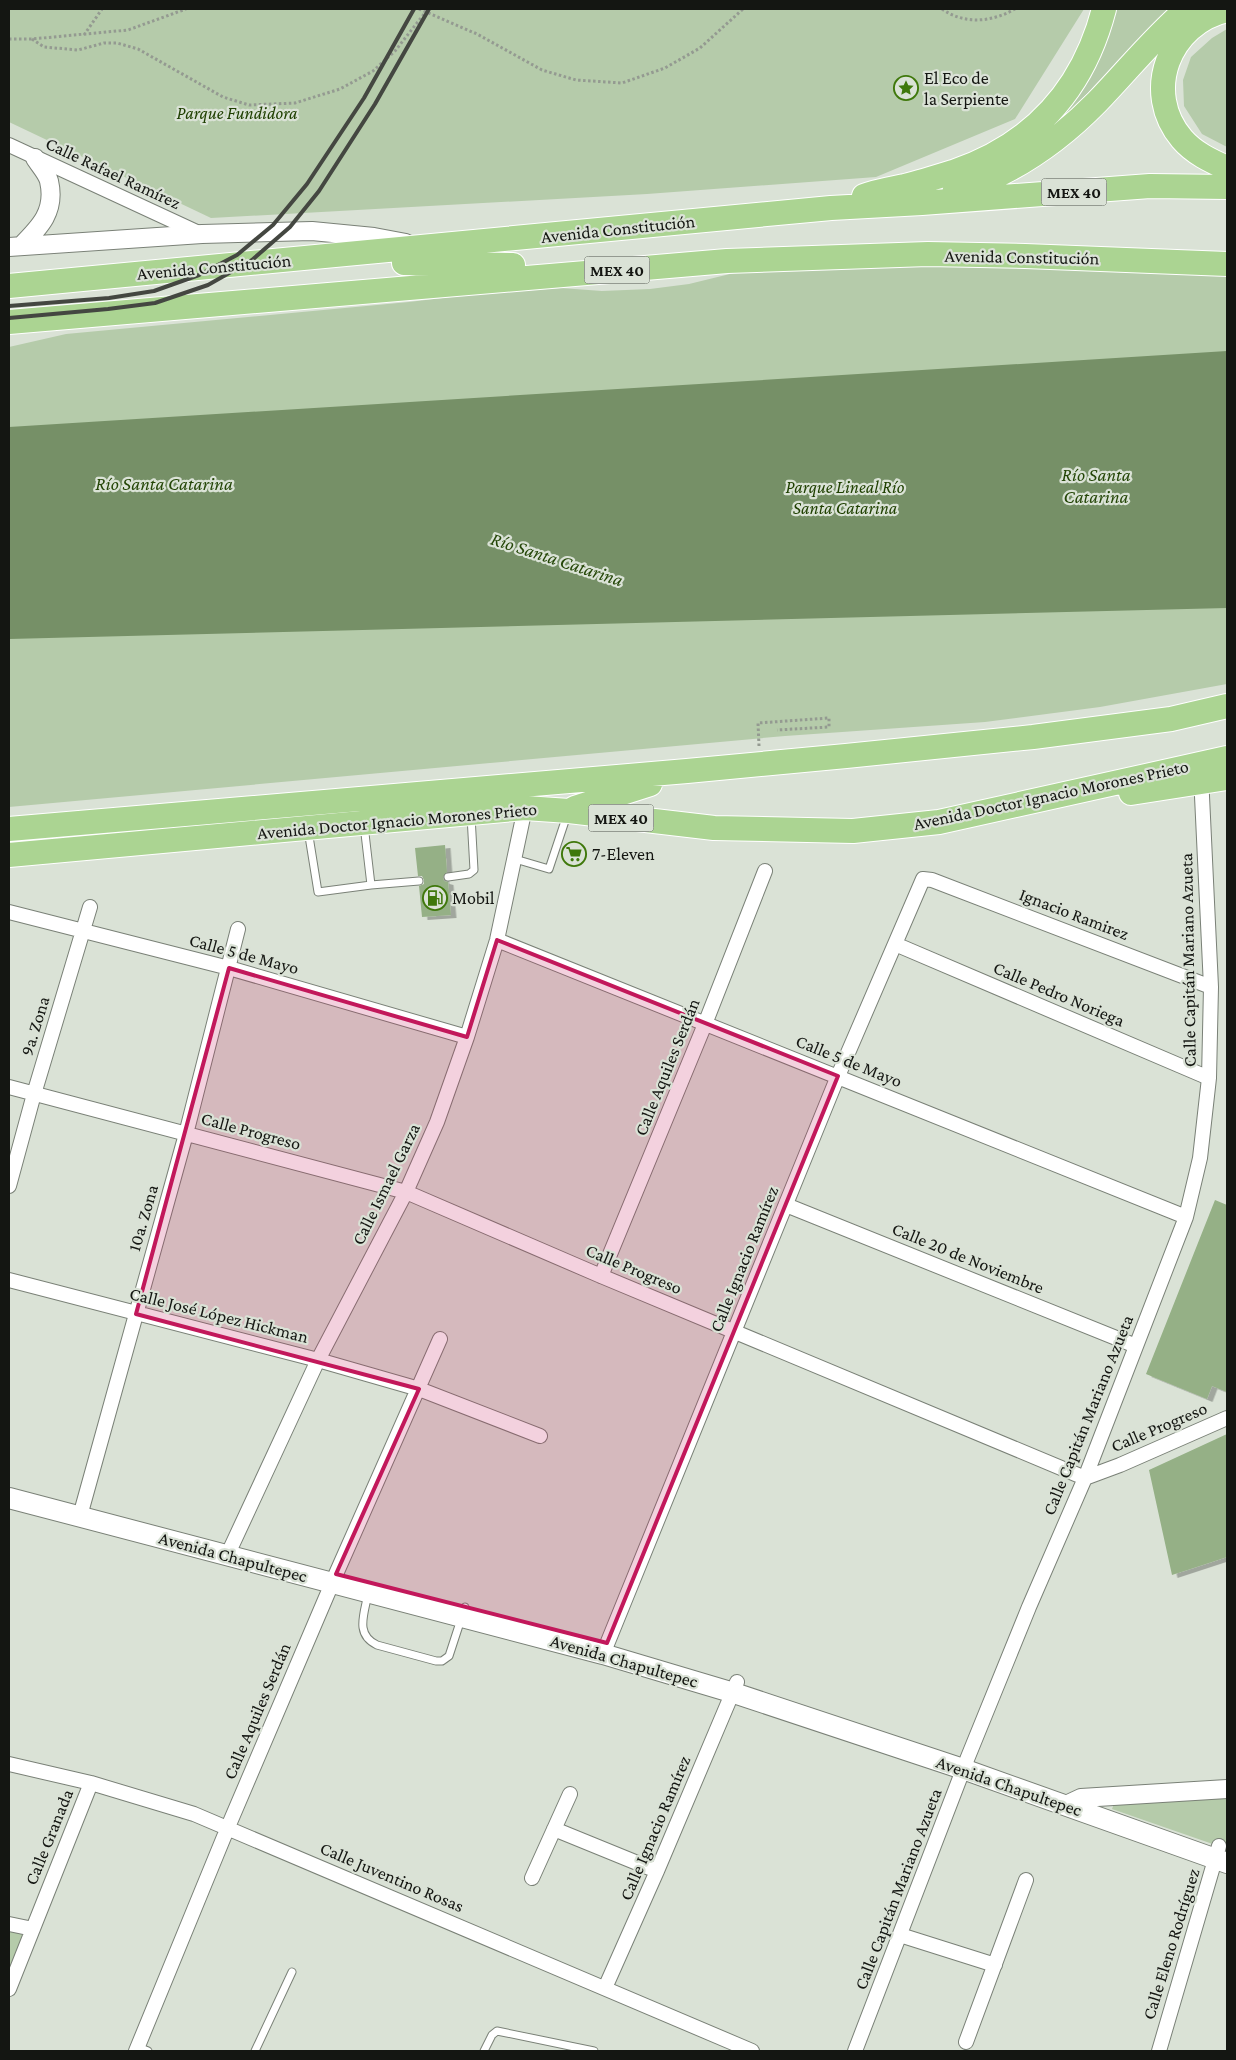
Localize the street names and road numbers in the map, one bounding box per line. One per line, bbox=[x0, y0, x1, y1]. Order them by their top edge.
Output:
street label: Calle Rafael Ramírez bbox=[42, 133, 184, 213]
road number: MEX 40 bbox=[1042, 178, 1106, 206]
street label: Avenida Constitución bbox=[540, 211, 696, 247]
street label: Avenida Constitución bbox=[945, 246, 1100, 268]
street label: Avenida Constitución bbox=[136, 250, 292, 284]
road number: MEX 40 bbox=[584, 256, 650, 284]
street label: Avenida Doctor Ignacio Morones Prieto bbox=[912, 756, 1190, 834]
street label: Avenida Doctor Ignacio Morones Prieto bbox=[256, 799, 538, 843]
road number: MEX 40 bbox=[588, 804, 654, 831]
street label: Calle Capitán Mariano Azueta bbox=[1176, 853, 1200, 1067]
street label: Ignacio Ramirez bbox=[1016, 884, 1132, 944]
street label: Calle 5 de Mayo bbox=[187, 930, 301, 978]
street label: Calle Pedro Noriega bbox=[990, 957, 1128, 1031]
street label: 9a. Zona bbox=[16, 994, 54, 1058]
street label: Calle Aquiles Serdán bbox=[630, 995, 704, 1139]
street label: Calle 5 de Mayo bbox=[793, 1031, 905, 1091]
street label: Calle Progreso bbox=[199, 1108, 303, 1154]
street label: Calle Ismael Garza bbox=[348, 1120, 424, 1248]
street label: 10a. Zona bbox=[124, 1182, 162, 1254]
street label: Calle Ignacio Ramírez bbox=[706, 1183, 782, 1335]
street label: Calle 20 de Noviembre bbox=[889, 1218, 1047, 1298]
street label: Calle Progreso bbox=[583, 1240, 685, 1298]
street label: Calle José López Hickman bbox=[128, 1283, 311, 1347]
street label: Calle Capitán Mariano Azueta bbox=[1039, 1312, 1137, 1518]
street label: Calle Progreso bbox=[1108, 1398, 1210, 1456]
street label: Avenida Chapultepec bbox=[157, 1528, 310, 1587]
street label: Avenida Chapultepec bbox=[548, 1630, 700, 1692]
street label: Calle Aquiles Serdán bbox=[219, 1640, 295, 1782]
street label: Calle Ignacio Ramírez bbox=[615, 1752, 695, 1903]
street label: Avenida Chapultepec bbox=[934, 1752, 1085, 1820]
street label: Calle Capitán Mariano Azueta bbox=[850, 1785, 946, 1993]
street label: Calle Granada bbox=[21, 1786, 77, 1888]
street label: Calle Juventino Rosas bbox=[317, 1838, 467, 1916]
street label: Calle Eleno Rodríguez bbox=[1138, 1866, 1204, 2022]

